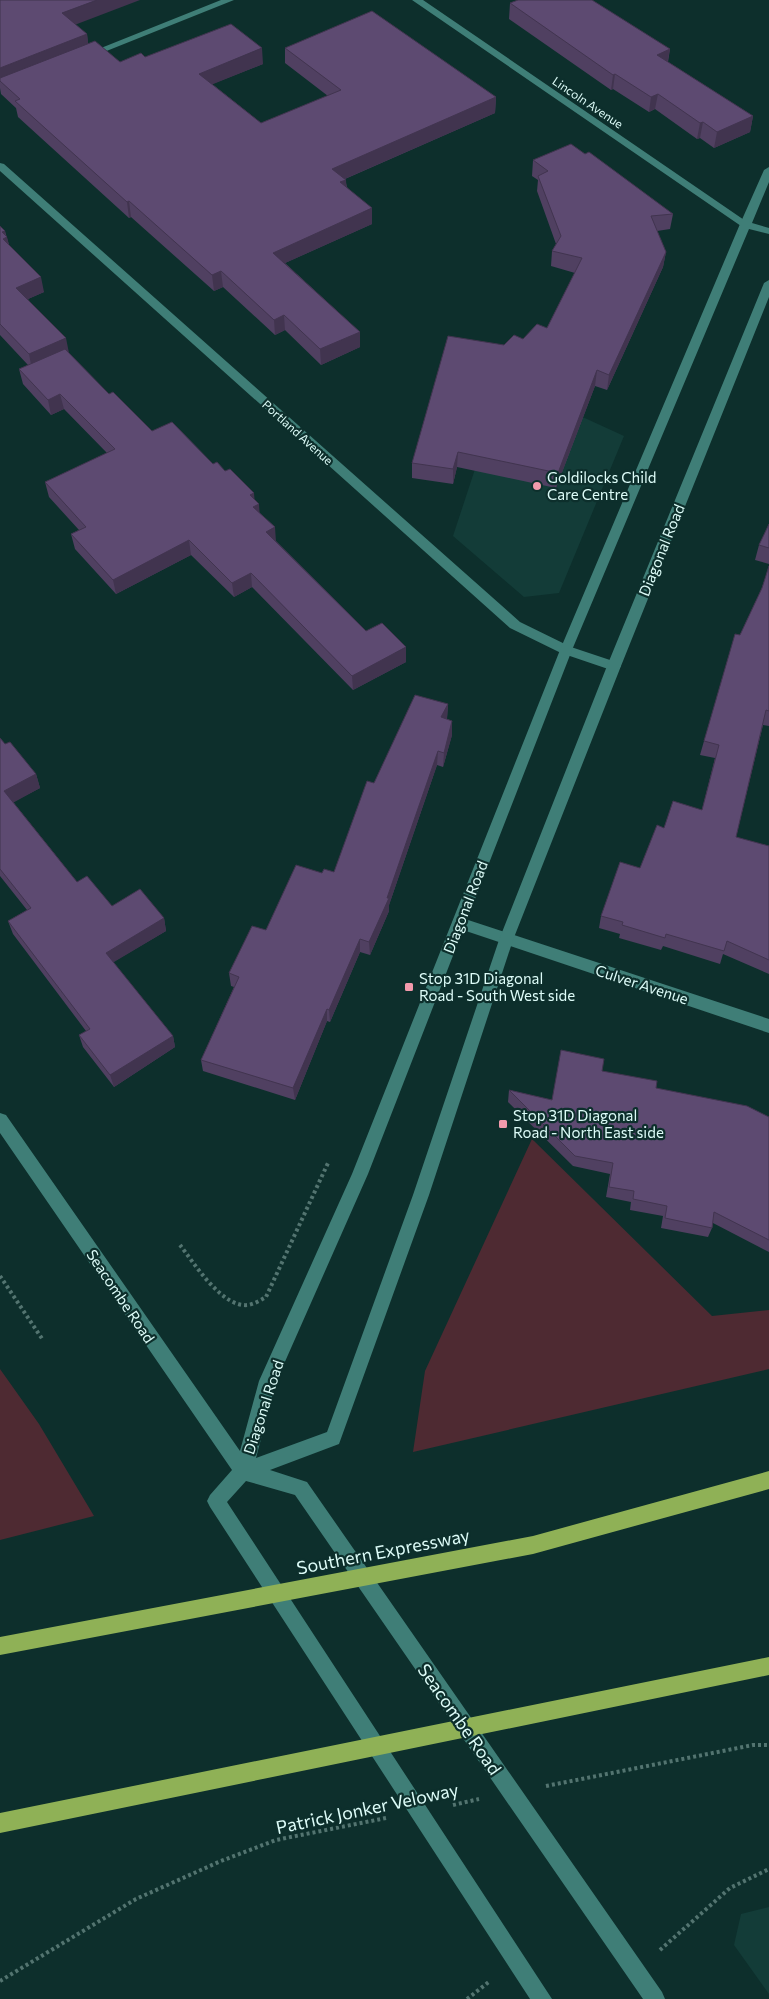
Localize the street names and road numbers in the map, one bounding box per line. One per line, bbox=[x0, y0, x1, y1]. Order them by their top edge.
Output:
street label: Lincoln Avenue bbox=[550, 73, 626, 131]
street label: Portland Avenue bbox=[260, 397, 336, 467]
street label: Diagonal Road bbox=[634, 501, 688, 599]
street label: Diagonal Road bbox=[439, 858, 491, 956]
street label: Culver Avenue bbox=[593, 961, 691, 1008]
street label: Seacombe Road bbox=[83, 1246, 159, 1346]
street label: Diagonal Road bbox=[239, 1358, 287, 1456]
street label: Southern Expressway bbox=[295, 1523, 471, 1579]
street label: Seacombe Road bbox=[414, 1659, 506, 1779]
street label: Patrick Jonker Veloway bbox=[274, 1778, 460, 1838]

